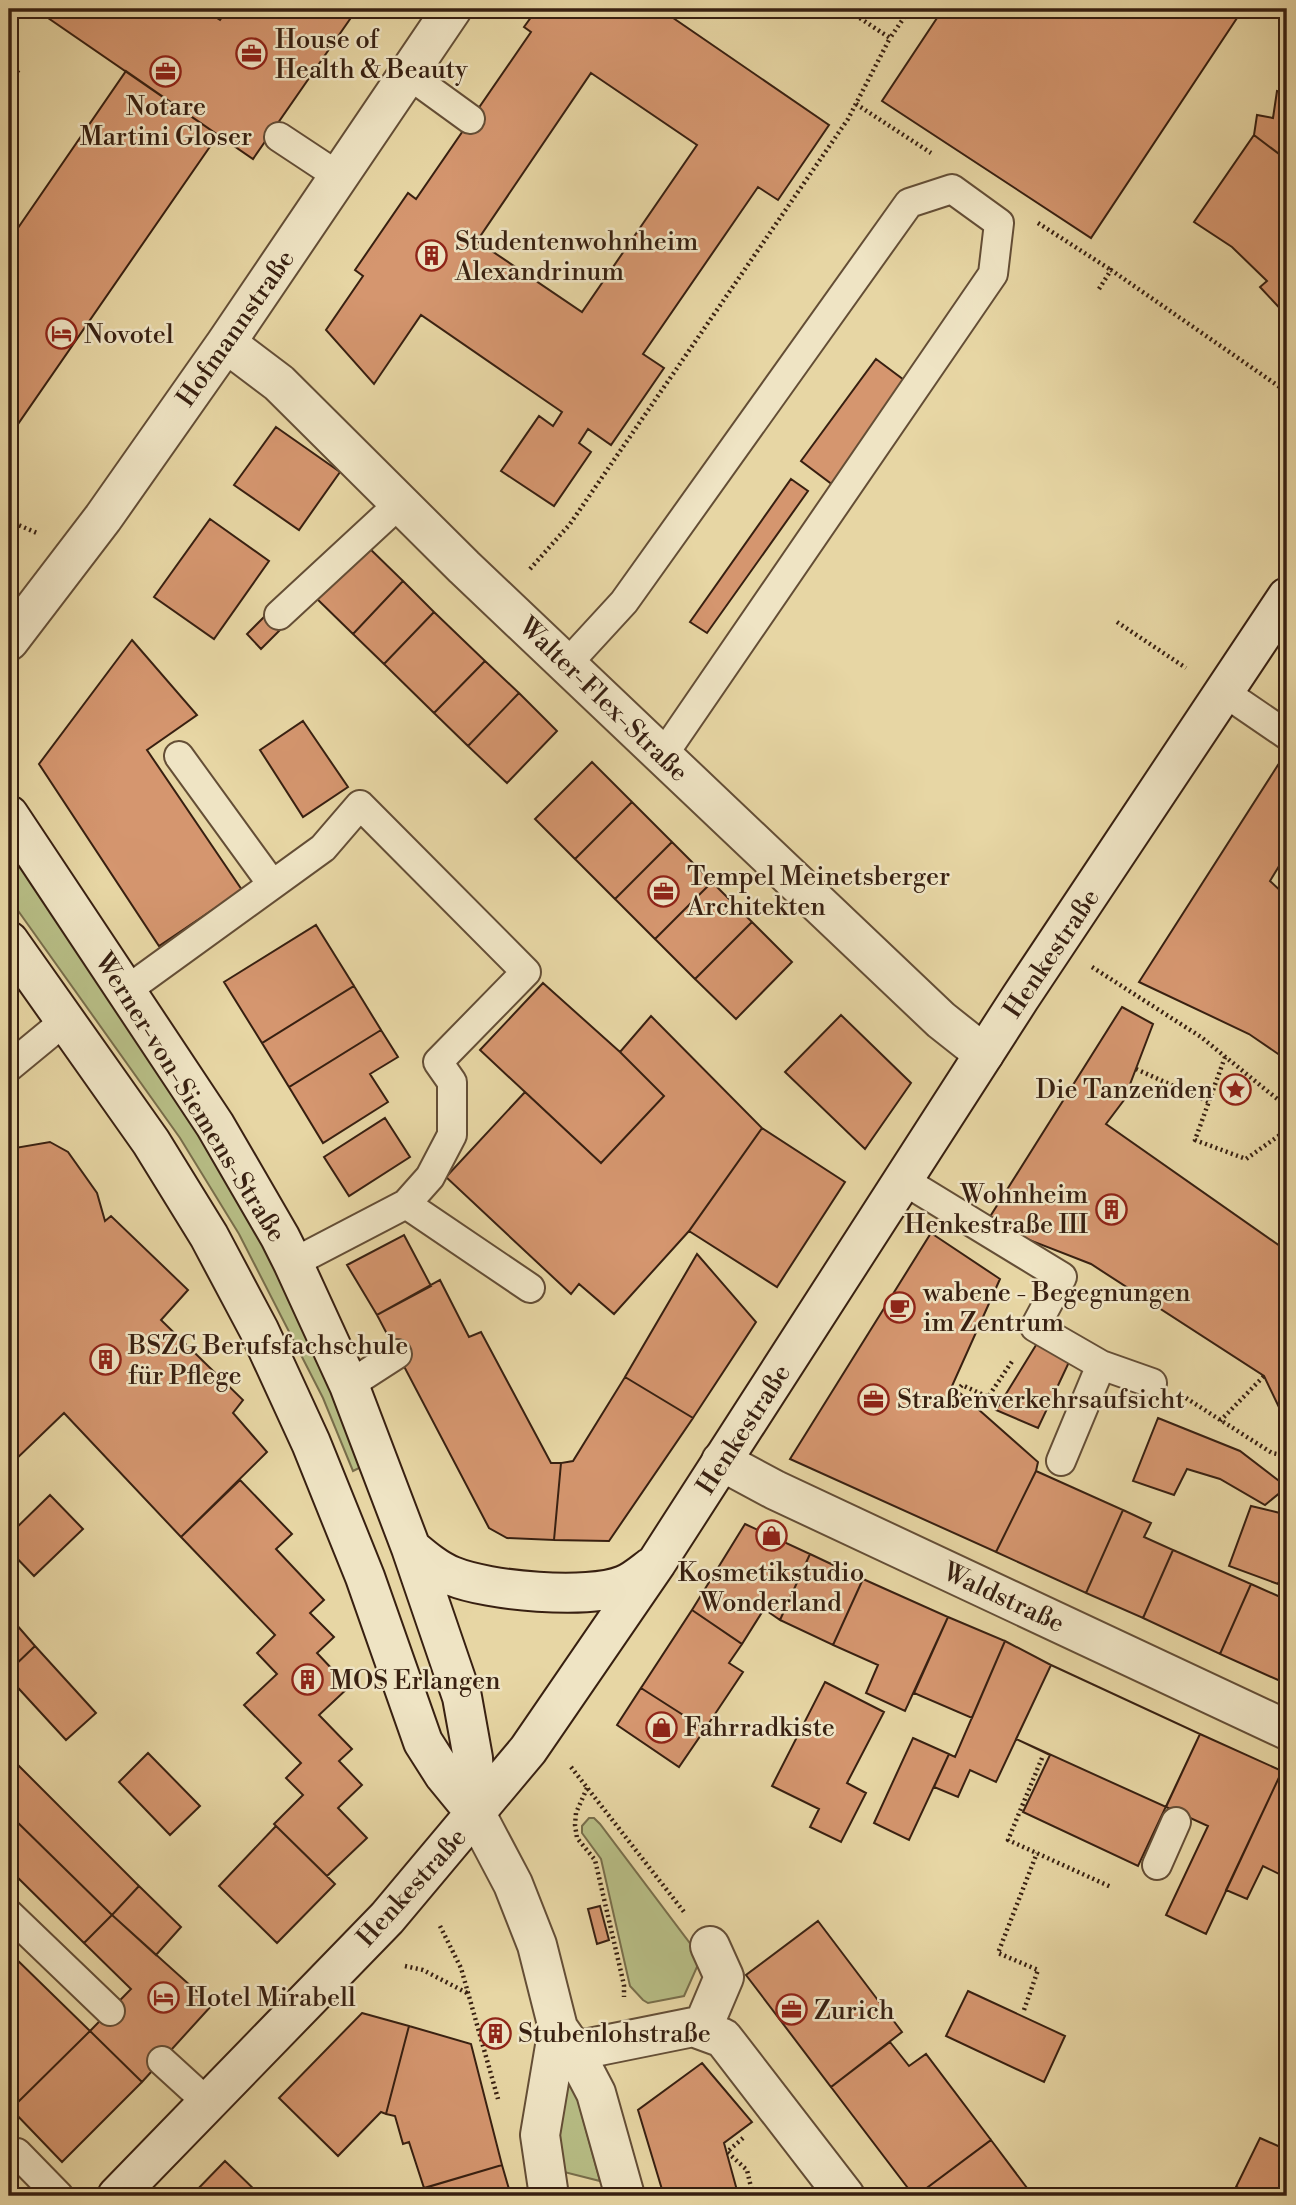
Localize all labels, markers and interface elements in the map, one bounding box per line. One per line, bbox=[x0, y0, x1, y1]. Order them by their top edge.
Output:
place label: House of Health & Beauty bbox=[275, 24, 468, 86]
office icon: House of Health & Beauty bbox=[235, 37, 269, 71]
office icon: Notare Martini Gloser bbox=[149, 54, 183, 88]
place label: Notare Martini Gloser bbox=[80, 91, 252, 153]
place label: Studentenwohnheim Alexandrinum bbox=[454, 226, 698, 288]
building icon: Studentenwohnheim Alexandrinum bbox=[415, 239, 449, 273]
street label: Hofmannstraße bbox=[170, 244, 302, 413]
hotel icon: Novotel bbox=[44, 317, 78, 351]
place label: Novotel bbox=[84, 319, 174, 351]
street label: Walter-Flex-Straße bbox=[511, 610, 695, 789]
place label: Tempel Meinetsberger Architekten bbox=[686, 861, 950, 923]
office icon: Tempel Meinetsberger Architekten bbox=[647, 874, 681, 908]
street label: Henkestraße bbox=[997, 883, 1107, 1024]
street label: Werner-von-Siemens-Straße bbox=[87, 946, 293, 1248]
place icon: Die Tanzenden bbox=[1219, 1072, 1253, 1106]
place label: Die Tanzenden bbox=[1036, 1074, 1213, 1106]
place label: Wohnheim Henkestraße III bbox=[904, 1179, 1088, 1241]
building icon: Wohnheim Henkestraße III bbox=[1094, 1192, 1128, 1226]
place label: wabene - Begegnungen im Zentrum bbox=[922, 1277, 1191, 1339]
cafe icon: wabene - Begegnungen im Zentrum bbox=[883, 1290, 917, 1324]
place label: BSZG Berufsfachschule für Pflege bbox=[127, 1330, 408, 1392]
building icon: BSZG Berufsfachschule für Pflege bbox=[88, 1343, 122, 1377]
street label: Henkestraße bbox=[690, 1358, 798, 1501]
office icon: Straßenverkehrsaufsicht bbox=[857, 1382, 891, 1416]
place label: Straßenverkehrsaufsicht bbox=[897, 1384, 1185, 1416]
shop icon: Kosmetikstudio Wonderland bbox=[754, 1519, 788, 1553]
street label: Waldstraße bbox=[937, 1555, 1069, 1640]
place label: Kosmetikstudio Wonderland bbox=[678, 1557, 864, 1619]
building icon: MOS Erlangen bbox=[290, 1663, 324, 1697]
place label: MOS Erlangen bbox=[330, 1665, 501, 1697]
shop icon: Fahrradkiste bbox=[644, 1710, 678, 1744]
place label: Fahrradkiste bbox=[684, 1712, 835, 1744]
street label: Henkestraße bbox=[350, 1822, 473, 1954]
hotel icon: Hotel Mirabell bbox=[146, 1980, 180, 2014]
place label: Hotel Mirabell bbox=[186, 1982, 356, 2014]
office icon: Zurich bbox=[774, 1993, 808, 2027]
place label: Zurich bbox=[814, 1995, 895, 2027]
building icon: Stubenlohstraße bbox=[478, 2016, 512, 2050]
place label: Stubenlohstraße bbox=[518, 2018, 711, 2050]

